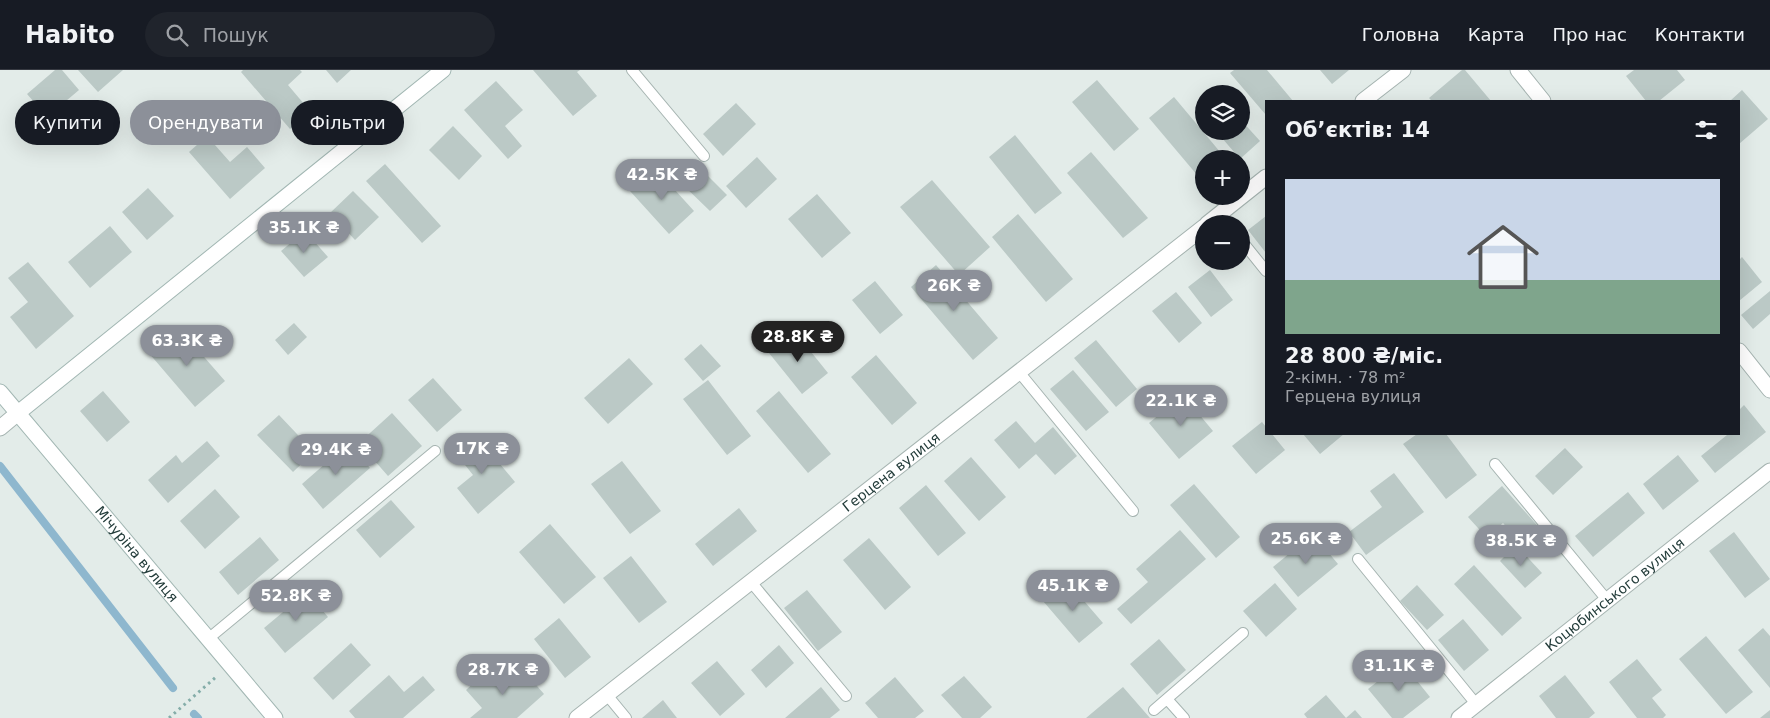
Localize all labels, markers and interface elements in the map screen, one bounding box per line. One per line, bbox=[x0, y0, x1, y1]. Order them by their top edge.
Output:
search box bbox=[145, 12, 495, 57]
text: Habito bbox=[25, 21, 115, 49]
icon: search bbox=[163, 21, 191, 49]
text: Пошук bbox=[203, 24, 269, 46]
text: Головна bbox=[1362, 24, 1440, 45]
text: Карта bbox=[1468, 24, 1524, 45]
text: Про нас bbox=[1552, 24, 1627, 45]
text: Контакти bbox=[1655, 24, 1745, 45]
map controls bbox=[1195, 85, 1250, 270]
button: layers bbox=[1195, 85, 1250, 140]
chip: Купити bbox=[15, 100, 120, 145]
chip: Орендувати bbox=[130, 100, 281, 145]
chip: Фільтри bbox=[291, 100, 404, 145]
icon: filters bbox=[1692, 116, 1720, 144]
text: Об’єктів: 14 bbox=[1285, 118, 1430, 142]
button: + bbox=[1195, 150, 1250, 205]
pin: 42.5K ₴ bbox=[616, 158, 708, 201]
text: 42.5K ₴ bbox=[626, 165, 698, 184]
pin: 35.1K ₴ bbox=[258, 212, 350, 254]
icon: home bbox=[1458, 212, 1548, 302]
button: − bbox=[1195, 215, 1250, 270]
text: 35.1K ₴ bbox=[268, 218, 340, 237]
pin: 26K ₴ bbox=[919, 270, 989, 312]
text: 26K ₴ bbox=[927, 276, 981, 295]
pin: 28.8K ₴ bbox=[752, 320, 844, 363]
pin: 63.3K ₴ bbox=[141, 324, 233, 367]
text: 28.8K ₴ bbox=[762, 327, 834, 346]
text: 63.3K ₴ bbox=[151, 331, 223, 350]
text: 28 800 ₴/міс. bbox=[1285, 344, 1443, 368]
text: 2-кімн. · 78 m² bbox=[1285, 368, 1405, 387]
pin: 22.1K ₴ bbox=[1135, 384, 1227, 427]
text: Герцена вулиця bbox=[1285, 387, 1421, 406]
text: 22.1K ₴ bbox=[1145, 391, 1217, 410]
street label: Герцена вулиця bbox=[839, 429, 943, 515]
pin: 17K ₴ bbox=[447, 432, 517, 475]
pin: 29.4K ₴ bbox=[290, 434, 382, 476]
text: 17K ₴ bbox=[455, 439, 509, 458]
text: 29.4K ₴ bbox=[300, 440, 372, 459]
street label: Мічуріна вулиця bbox=[92, 503, 182, 605]
pin: 25.6K ₴ bbox=[1260, 522, 1352, 565]
pin: 38.5K ₴ bbox=[1475, 524, 1567, 567]
text: 25.6K ₴ bbox=[1270, 529, 1342, 548]
text: 38.5K ₴ bbox=[1485, 531, 1557, 550]
street label: Коцюбинського вулиця bbox=[1542, 534, 1687, 654]
pin: 45.1K ₴ bbox=[1027, 570, 1119, 612]
text: 45.1K ₴ bbox=[1037, 576, 1109, 595]
pin: 52.8K ₴ bbox=[250, 580, 342, 622]
text: 52.8K ₴ bbox=[260, 586, 332, 605]
pin: 31.1K ₴ bbox=[1353, 650, 1445, 692]
pin: 28.7K ₴ bbox=[457, 654, 549, 696]
text: 31.1K ₴ bbox=[1363, 656, 1435, 675]
text: 28.7K ₴ bbox=[467, 660, 539, 679]

